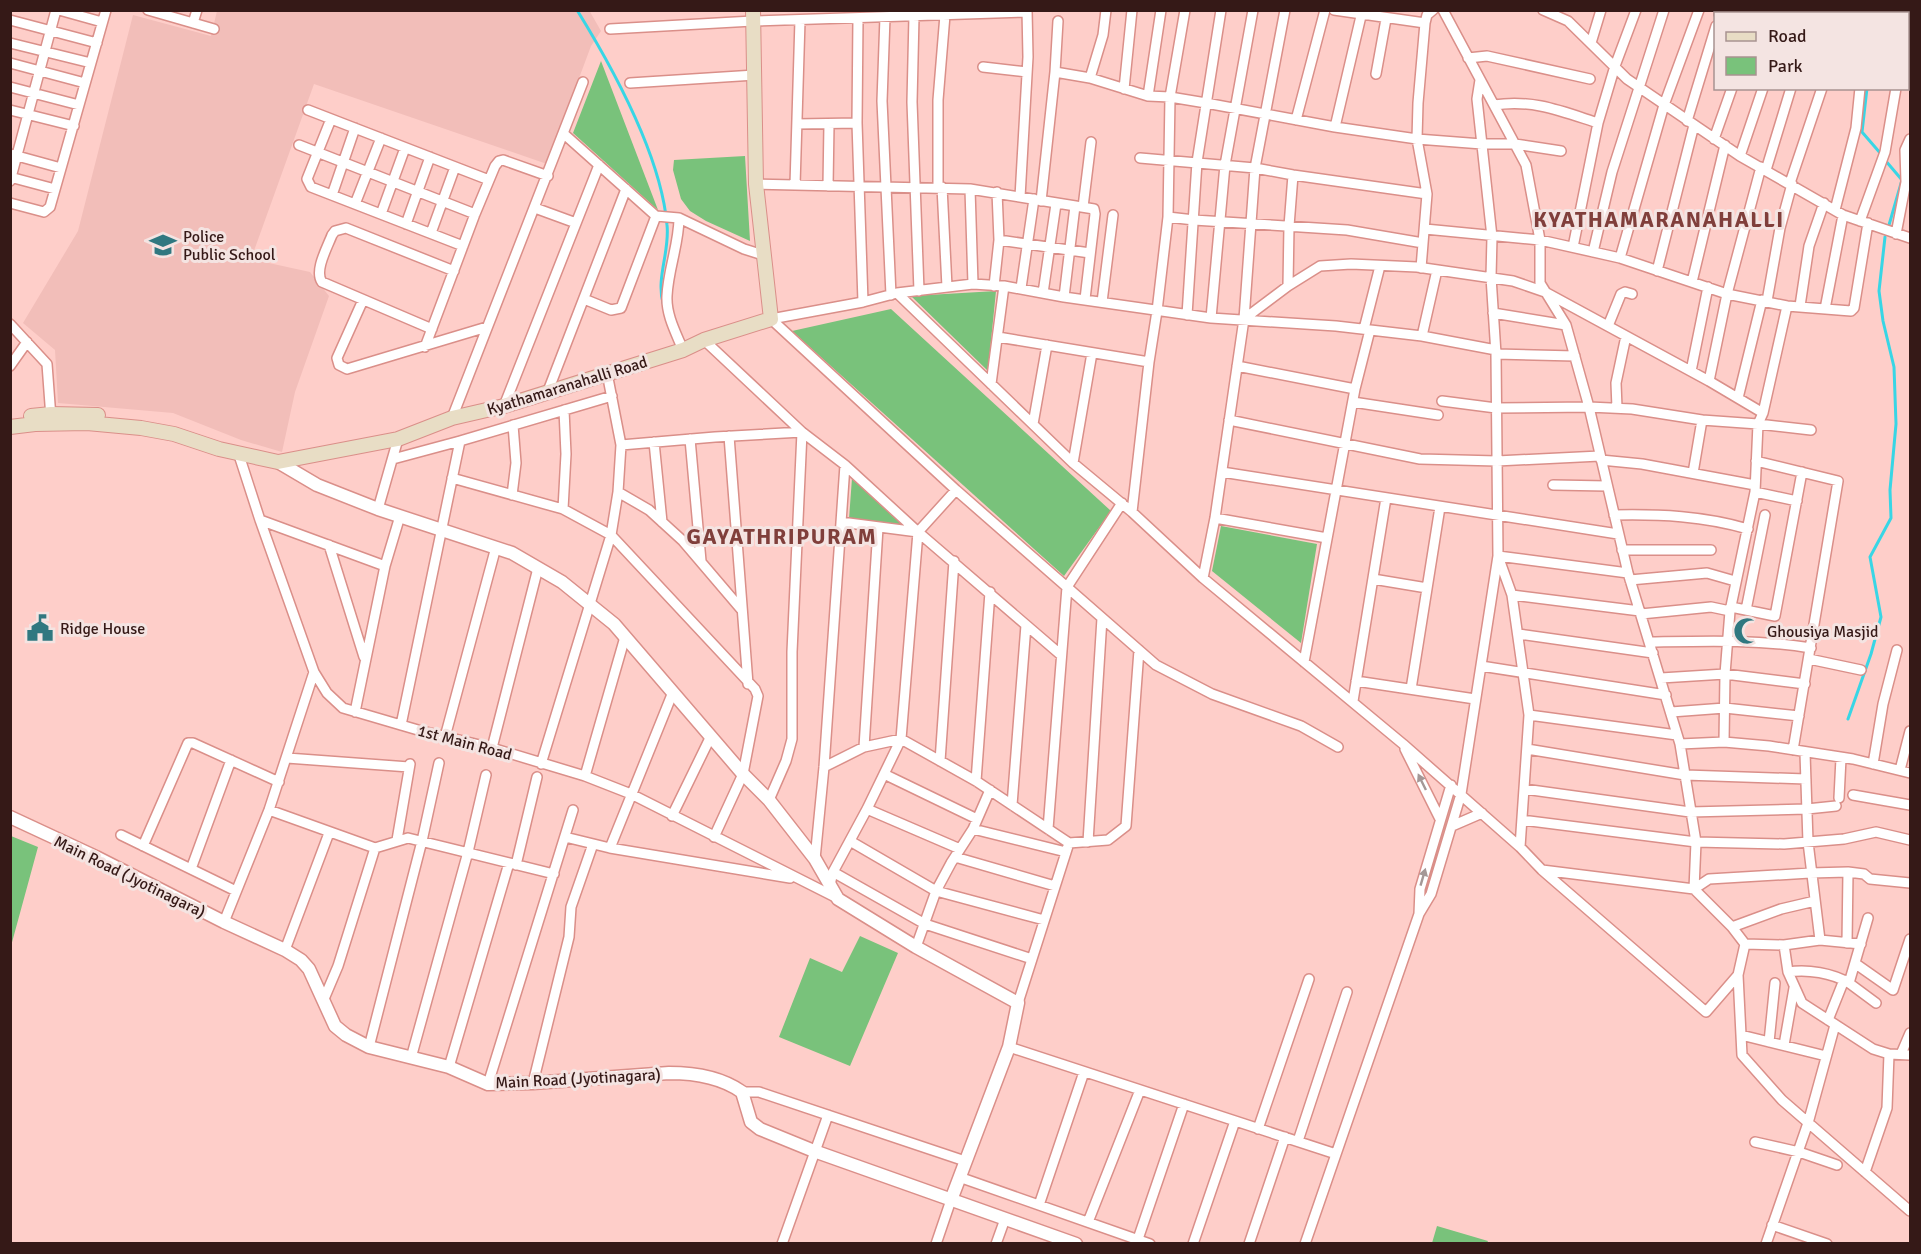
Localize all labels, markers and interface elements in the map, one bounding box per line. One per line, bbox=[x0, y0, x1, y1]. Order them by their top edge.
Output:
legend bbox=[1714, 12, 1909, 90]
text: Road bbox=[1768, 25, 1807, 47]
text: Park bbox=[1768, 55, 1803, 77]
district label: KYATHAMARANAHALLI bbox=[1533, 206, 1785, 233]
place label: Police Public School bbox=[183, 227, 276, 265]
school or university icon: Police Public School bbox=[148, 230, 178, 260]
street label: Kyathamaranahalli Road bbox=[485, 352, 650, 420]
district label: GAYATHRIPURAM bbox=[687, 523, 877, 550]
public building icon: Ridge House bbox=[25, 613, 55, 643]
mosque icon: Ghousiya Masjid bbox=[1732, 616, 1762, 646]
place label: Ridge House bbox=[60, 619, 145, 639]
place label: Ghousiya Masjid bbox=[1767, 622, 1879, 642]
street label: 1st Main Road bbox=[415, 721, 514, 765]
one-way arrow bbox=[1417, 773, 1426, 790]
street label: Main Road (Jyotinagara) bbox=[51, 832, 209, 922]
one-way arrow bbox=[1419, 868, 1428, 886]
street label: Main Road (Jyotinagara) bbox=[495, 1065, 661, 1093]

